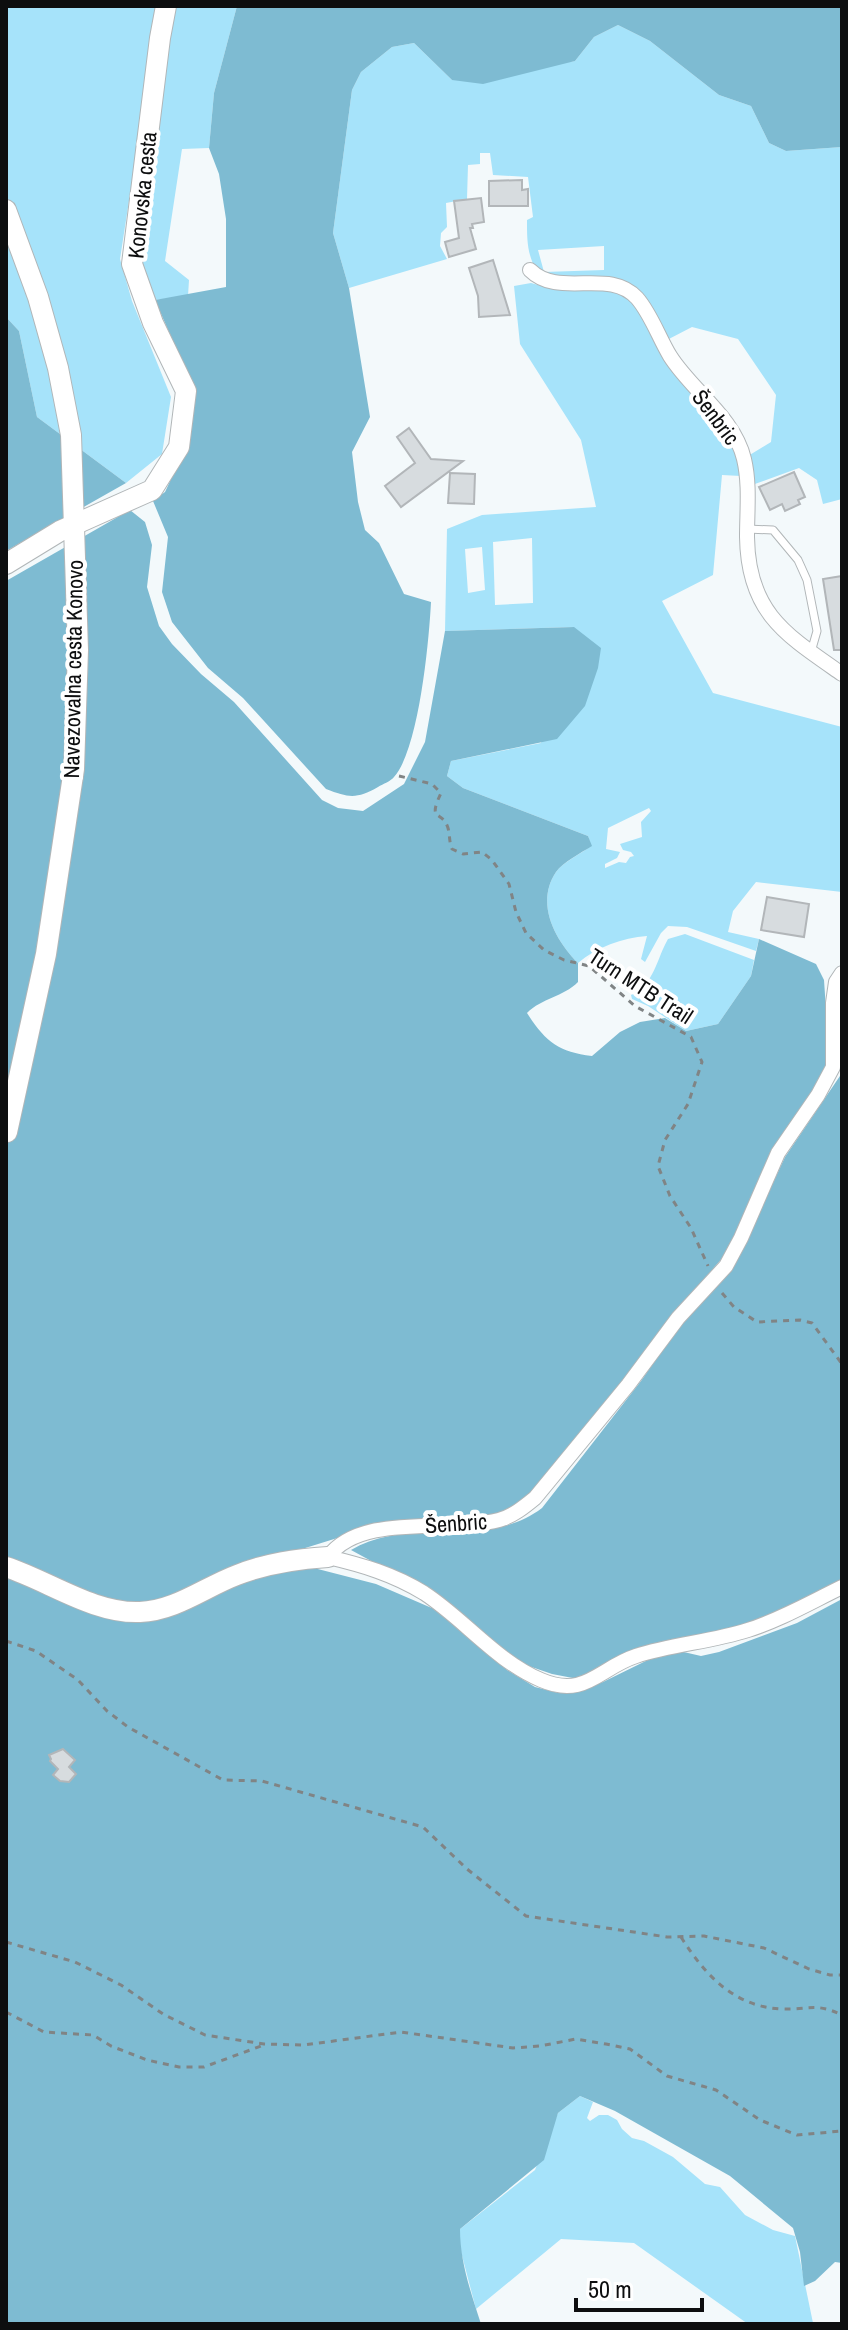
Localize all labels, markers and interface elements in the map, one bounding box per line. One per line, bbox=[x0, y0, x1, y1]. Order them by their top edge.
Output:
street label: Konovska cesta bbox=[120, 130, 164, 260]
street label: Šenbric bbox=[685, 383, 747, 451]
street label: Navezovalna cesta Konovo bbox=[56, 559, 90, 779]
street label: Turn MTB Trail bbox=[583, 941, 699, 1031]
street label: Šenbric bbox=[424, 1506, 488, 1540]
scale bar bbox=[576, 2262, 702, 2312]
text: 50 m bbox=[588, 2273, 632, 2305]

